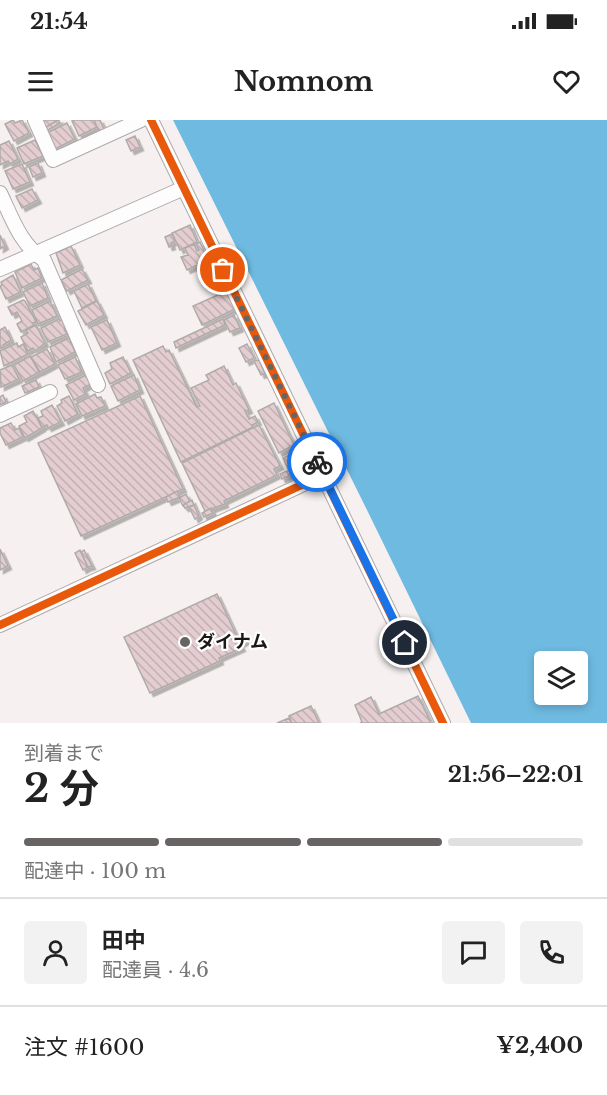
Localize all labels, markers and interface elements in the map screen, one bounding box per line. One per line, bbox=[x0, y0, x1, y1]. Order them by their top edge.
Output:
text: 21:54 bbox=[30, 8, 88, 35]
icon: menu bbox=[24, 65, 57, 98]
text: Nomnom bbox=[234, 65, 373, 98]
icon: heart bbox=[550, 65, 583, 98]
pin bbox=[197, 244, 248, 295]
icon: bag bbox=[206, 253, 239, 286]
courier bbox=[287, 432, 347, 492]
icon: bike bbox=[301, 446, 334, 479]
pin bbox=[379, 617, 430, 668]
icon: home bbox=[388, 626, 421, 659]
place label: ダイナム bbox=[197, 631, 268, 653]
marker: ダイナム bbox=[178, 635, 192, 649]
map controls bbox=[534, 651, 588, 705]
button: layers bbox=[534, 651, 588, 705]
text: 到着まで bbox=[24, 741, 104, 765]
text: 21:56–22:01 bbox=[448, 761, 583, 788]
text: 2 分 bbox=[24, 764, 99, 813]
text: 配達中 · 100 m bbox=[24, 859, 166, 883]
button: person bbox=[24, 921, 87, 984]
button: chat bbox=[442, 921, 505, 984]
button: phone bbox=[520, 921, 583, 984]
text: 田中 bbox=[102, 927, 146, 954]
text: 配達員 · 4.6 bbox=[102, 958, 209, 982]
text: ¥2,400 bbox=[496, 1032, 583, 1059]
text: 注文 #1600 bbox=[24, 1034, 144, 1061]

